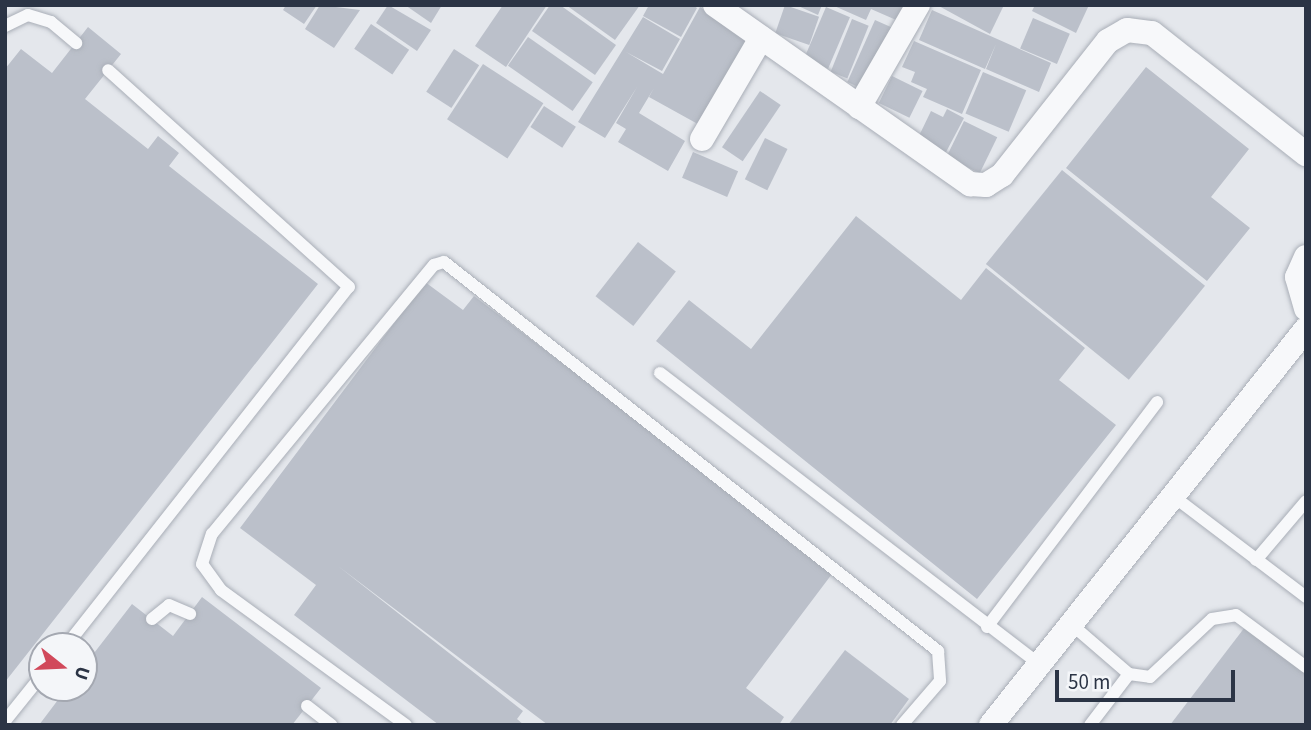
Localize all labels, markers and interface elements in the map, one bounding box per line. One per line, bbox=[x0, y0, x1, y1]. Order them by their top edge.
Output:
north arrow bbox=[28, 632, 98, 702]
scale bar bbox=[1059, 656, 1239, 700]
text: U bbox=[67, 663, 96, 683]
text: 50 m bbox=[1068, 667, 1110, 697]

